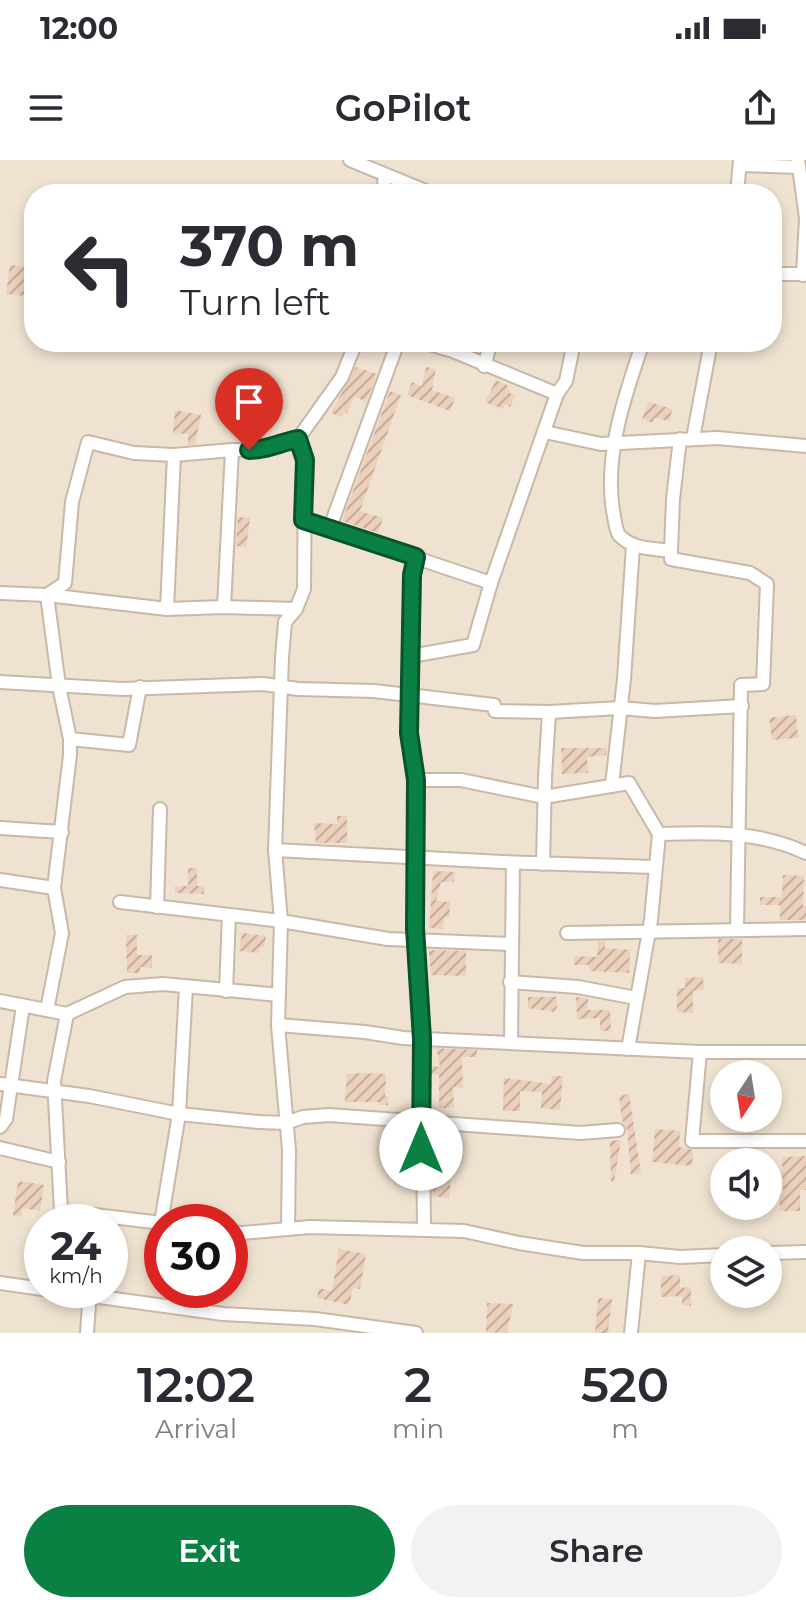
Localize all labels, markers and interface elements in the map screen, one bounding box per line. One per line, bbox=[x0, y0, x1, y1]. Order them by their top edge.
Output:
text: 12:00 bbox=[40, 10, 118, 47]
icon: menu bbox=[24, 86, 68, 130]
text: GoPilot bbox=[335, 86, 471, 130]
icon: share bbox=[738, 86, 782, 130]
text: 370 m bbox=[180, 212, 359, 280]
icon: left bbox=[48, 216, 152, 320]
text: Turn left bbox=[180, 280, 331, 324]
pin bbox=[215, 368, 283, 450]
icon: arrive bbox=[227, 380, 271, 424]
north arrow bbox=[710, 1060, 782, 1132]
map controls bbox=[710, 1060, 782, 1308]
position arrow bbox=[379, 1107, 463, 1191]
button: sound bbox=[710, 1148, 782, 1220]
speed limit sign: 30 bbox=[144, 1204, 248, 1308]
text: 24 bbox=[51, 1221, 101, 1270]
button: layers bbox=[710, 1236, 782, 1308]
text: km/h bbox=[49, 1264, 103, 1288]
text: 12:02 bbox=[137, 1356, 255, 1414]
text: 2 bbox=[404, 1356, 432, 1414]
text: 520 bbox=[581, 1356, 669, 1414]
text: Arrival bbox=[155, 1413, 237, 1445]
text: min bbox=[392, 1413, 444, 1445]
text: m bbox=[611, 1413, 639, 1445]
button: Exit bbox=[24, 1505, 395, 1597]
button: Share bbox=[411, 1505, 782, 1597]

